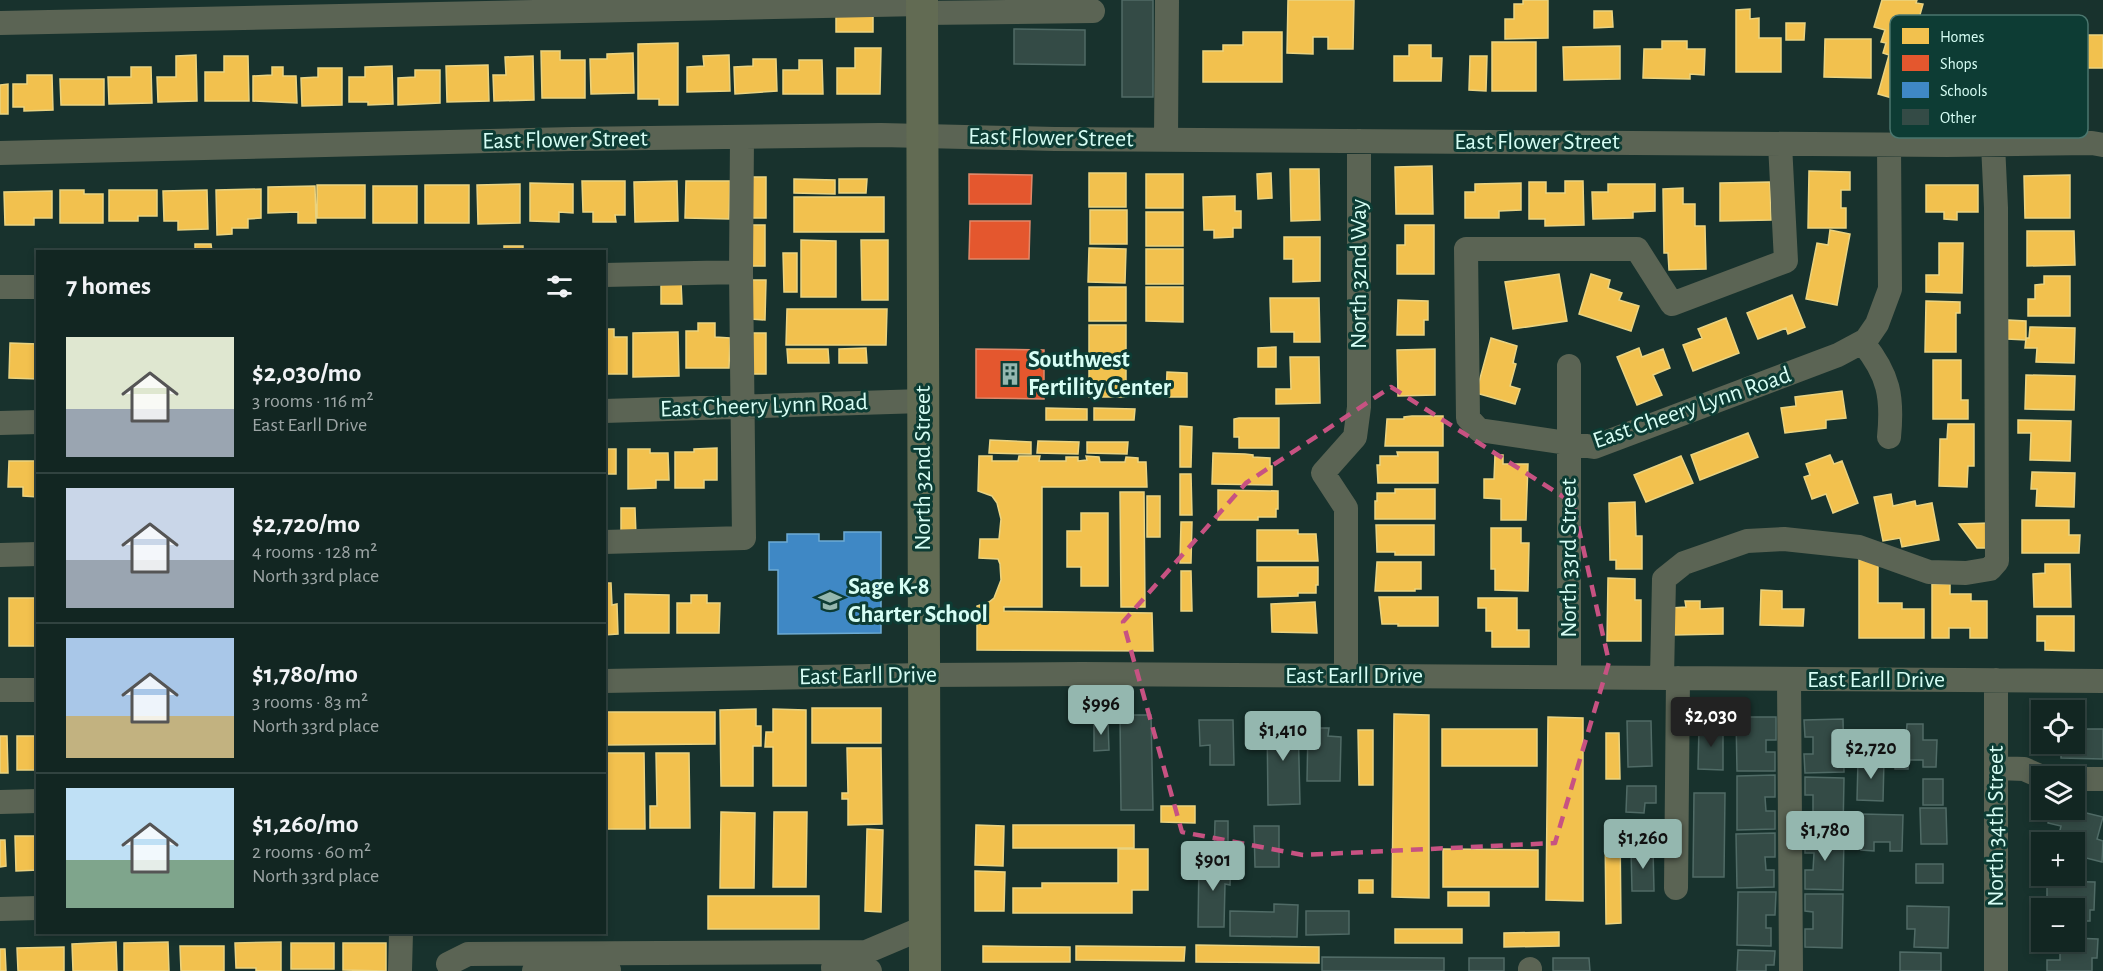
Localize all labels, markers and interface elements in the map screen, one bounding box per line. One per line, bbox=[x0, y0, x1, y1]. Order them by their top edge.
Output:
legend bbox=[1890, 15, 2088, 138]
text: Homes bbox=[1940, 29, 1984, 45]
text: Shops bbox=[1940, 56, 1978, 72]
text: Schools bbox=[1940, 83, 1987, 99]
text: Other bbox=[1940, 110, 1977, 126]
street label: East Flower Street bbox=[968, 125, 1134, 151]
street label: East Flower Street bbox=[482, 127, 648, 153]
street label: East Flower Street bbox=[1454, 130, 1620, 154]
street label: North 32nd Way bbox=[1347, 199, 1371, 349]
icon: filters bbox=[543, 270, 576, 303]
text: 7 homes bbox=[66, 273, 151, 299]
place label: Southwest Fertility Center bbox=[1028, 348, 1172, 400]
text: $2,030/mo bbox=[252, 360, 361, 386]
icon: home bbox=[114, 361, 186, 433]
building icon: Southwest Fertility Center bbox=[997, 361, 1023, 387]
street label: East Cheery Lynn Road bbox=[1590, 363, 1794, 453]
street label: North 32nd Street bbox=[911, 385, 935, 551]
street label: East Cheery Lynn Road bbox=[660, 390, 868, 422]
text: 3 rooms · 116 m² bbox=[252, 391, 373, 411]
text: East Earll Drive bbox=[252, 415, 367, 435]
street label: North 33rd Street bbox=[1557, 478, 1581, 638]
text: $2,720/mo bbox=[252, 511, 360, 537]
icon: home bbox=[114, 512, 186, 584]
text: 4 rooms · 128 m² bbox=[252, 542, 377, 562]
text: North 33rd place bbox=[252, 566, 379, 586]
place label: Sage K-8 Charter School bbox=[848, 575, 988, 627]
school or university icon: Sage K-8 Charter School bbox=[817, 588, 843, 614]
text: $1,780/mo bbox=[252, 661, 358, 687]
icon: home bbox=[114, 662, 186, 734]
street label: East Earll Drive bbox=[799, 663, 937, 689]
street label: East Earll Drive bbox=[1285, 664, 1423, 688]
street label: East Earll Drive bbox=[1807, 668, 1945, 692]
pin: $996 bbox=[1065, 685, 1137, 736]
text: 3 rooms · 83 m² bbox=[252, 692, 368, 712]
text: $996 bbox=[1082, 694, 1120, 714]
pin: $2,030 bbox=[1662, 697, 1760, 748]
map controls bbox=[2031, 700, 2085, 952]
button: locate bbox=[2031, 700, 2085, 754]
text: $2,030 bbox=[1685, 706, 1737, 726]
pin: $1,410 bbox=[1234, 711, 1332, 762]
text: North 33rd place bbox=[252, 716, 379, 736]
text: $1,410 bbox=[1259, 720, 1307, 740]
pin: $2,720 bbox=[1822, 729, 1920, 780]
text: $2,720 bbox=[1845, 738, 1897, 758]
street label: North 34th Street bbox=[1984, 745, 2008, 907]
button: layers bbox=[2031, 766, 2085, 820]
text: $1,260/mo bbox=[252, 811, 359, 837]
pin: $1,780 bbox=[1776, 811, 1874, 862]
icon: home bbox=[114, 812, 186, 884]
pin: $1,260 bbox=[1594, 819, 1692, 870]
text: $1,780 bbox=[1800, 820, 1850, 840]
text: $1,260 bbox=[1618, 828, 1668, 848]
button: + bbox=[2031, 832, 2085, 886]
pin: $901 bbox=[1177, 841, 1249, 892]
text: 2 rooms · 60 m² bbox=[252, 842, 371, 862]
text: $901 bbox=[1195, 850, 1231, 870]
text: North 33rd place bbox=[252, 866, 379, 886]
button: − bbox=[2031, 898, 2085, 952]

